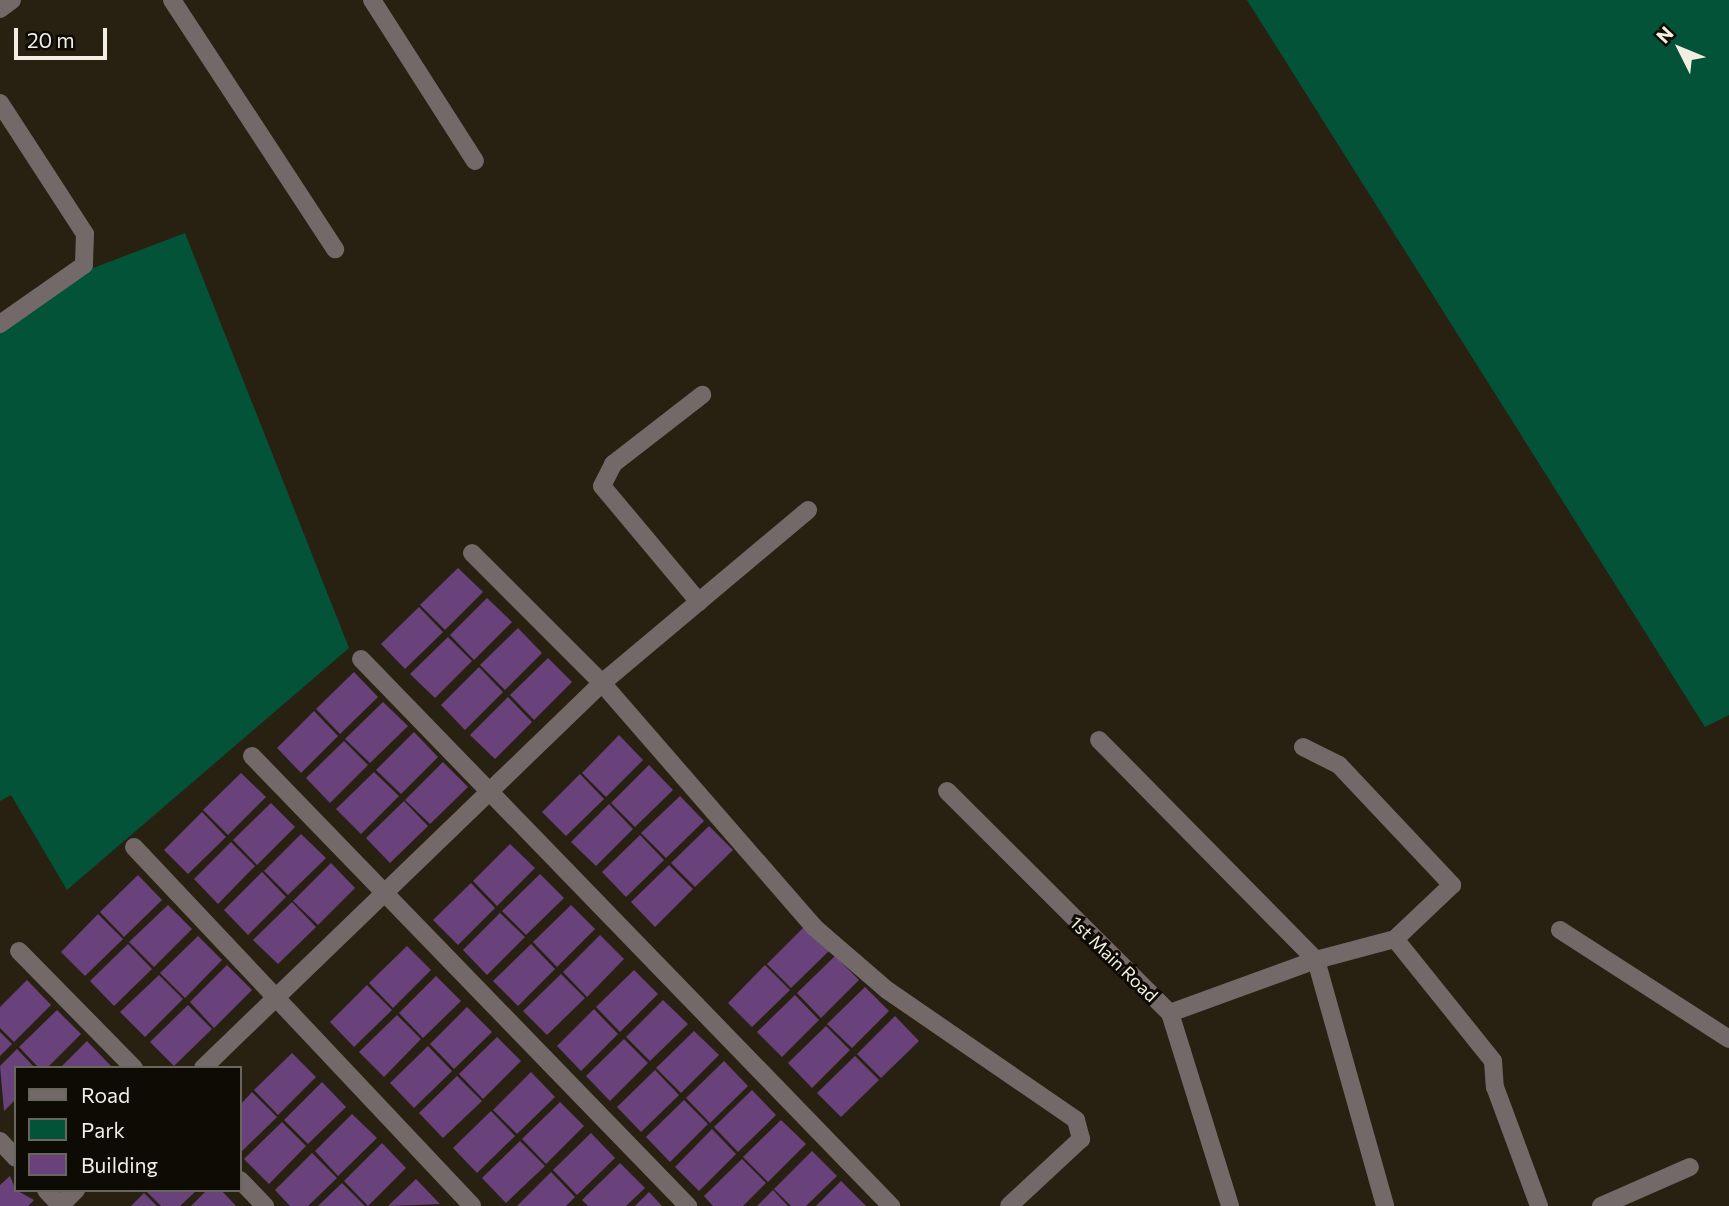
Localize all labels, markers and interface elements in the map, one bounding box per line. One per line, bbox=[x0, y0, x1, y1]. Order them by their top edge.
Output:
scale bar bbox=[18, 14, 110, 58]
north arrow bbox=[1645, 14, 1715, 84]
text: N bbox=[1651, 21, 1678, 47]
text: 20 m bbox=[27, 27, 75, 52]
street label: 1st Main Road bbox=[1066, 912, 1162, 1006]
legend bbox=[14, 1066, 242, 1192]
text: Road bbox=[81, 1082, 130, 1107]
text: Park bbox=[81, 1117, 125, 1142]
text: Building bbox=[81, 1152, 158, 1177]

